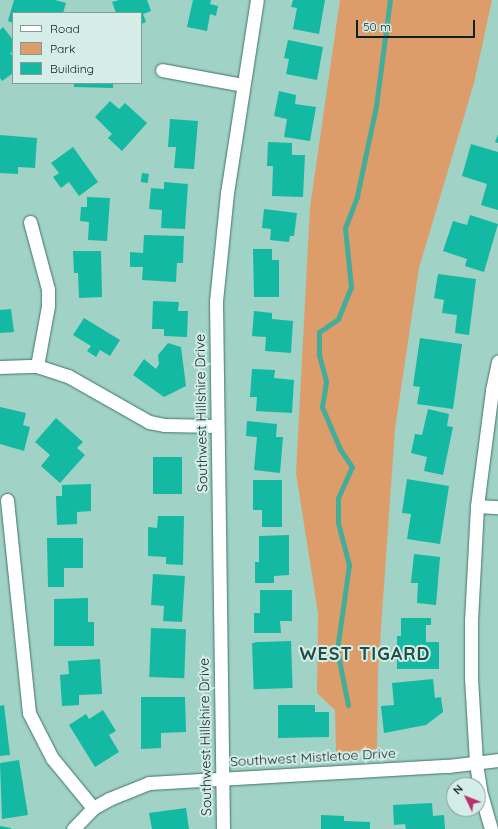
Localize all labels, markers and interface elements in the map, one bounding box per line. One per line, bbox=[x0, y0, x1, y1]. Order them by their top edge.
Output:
legend bbox=[12, 12, 142, 84]
scale bar bbox=[358, 12, 477, 38]
text: 50 m bbox=[363, 19, 391, 34]
text: Road bbox=[50, 21, 80, 36]
text: Park bbox=[50, 41, 75, 56]
text: Building bbox=[50, 61, 94, 76]
street label: Southwest Hillshire Drive bbox=[191, 334, 211, 492]
district label: WEST TIGARD bbox=[300, 643, 430, 665]
street label: Southwest Hillshire Drive bbox=[195, 658, 215, 816]
street label: Southwest Mistletoe Drive bbox=[230, 744, 396, 770]
north arrow bbox=[446, 777, 486, 817]
text: N bbox=[450, 782, 466, 797]

